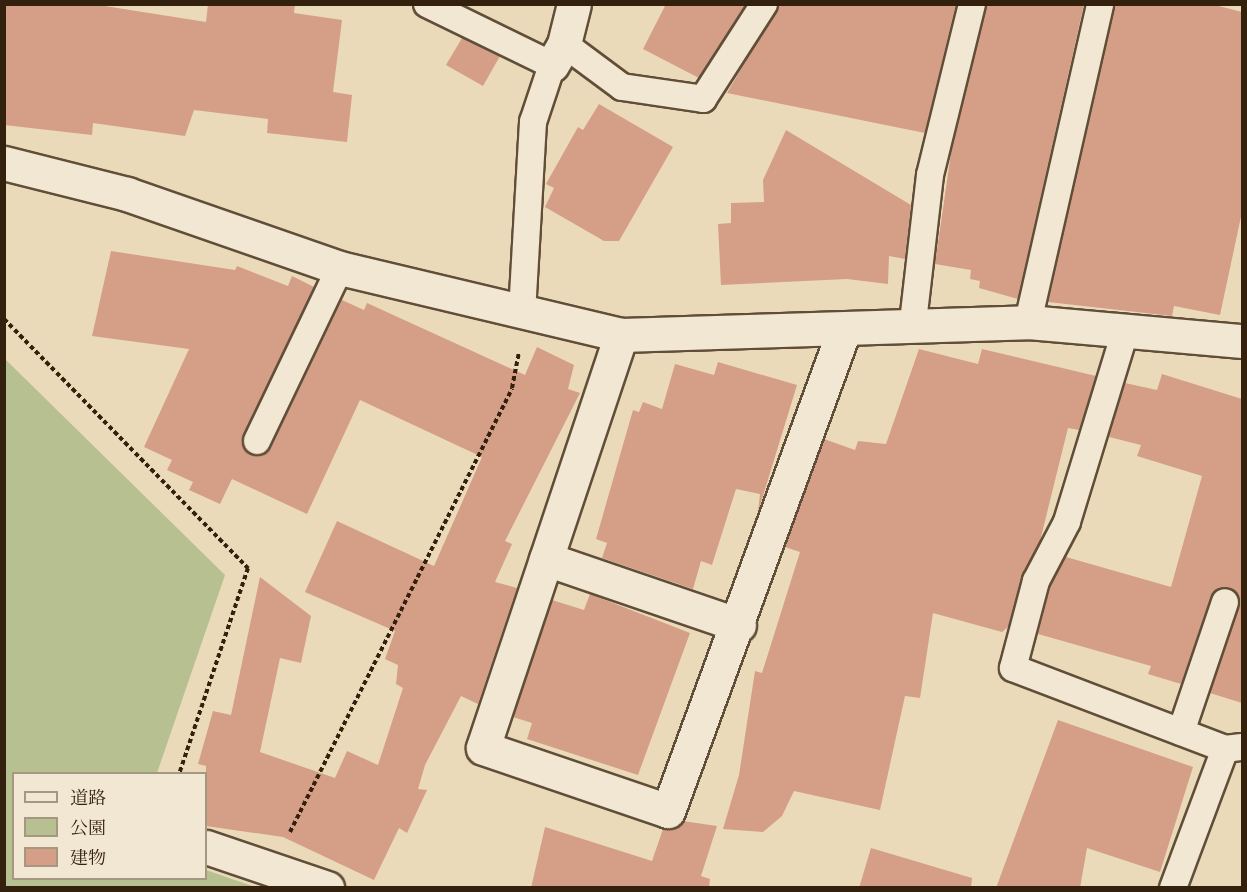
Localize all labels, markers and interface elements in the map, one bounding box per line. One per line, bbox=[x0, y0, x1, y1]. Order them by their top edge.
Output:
legend bbox=[12, 772, 207, 880]
text: 道路 bbox=[70, 787, 106, 812]
text: 公園 bbox=[70, 817, 106, 842]
text: 建物 bbox=[70, 847, 106, 872]

